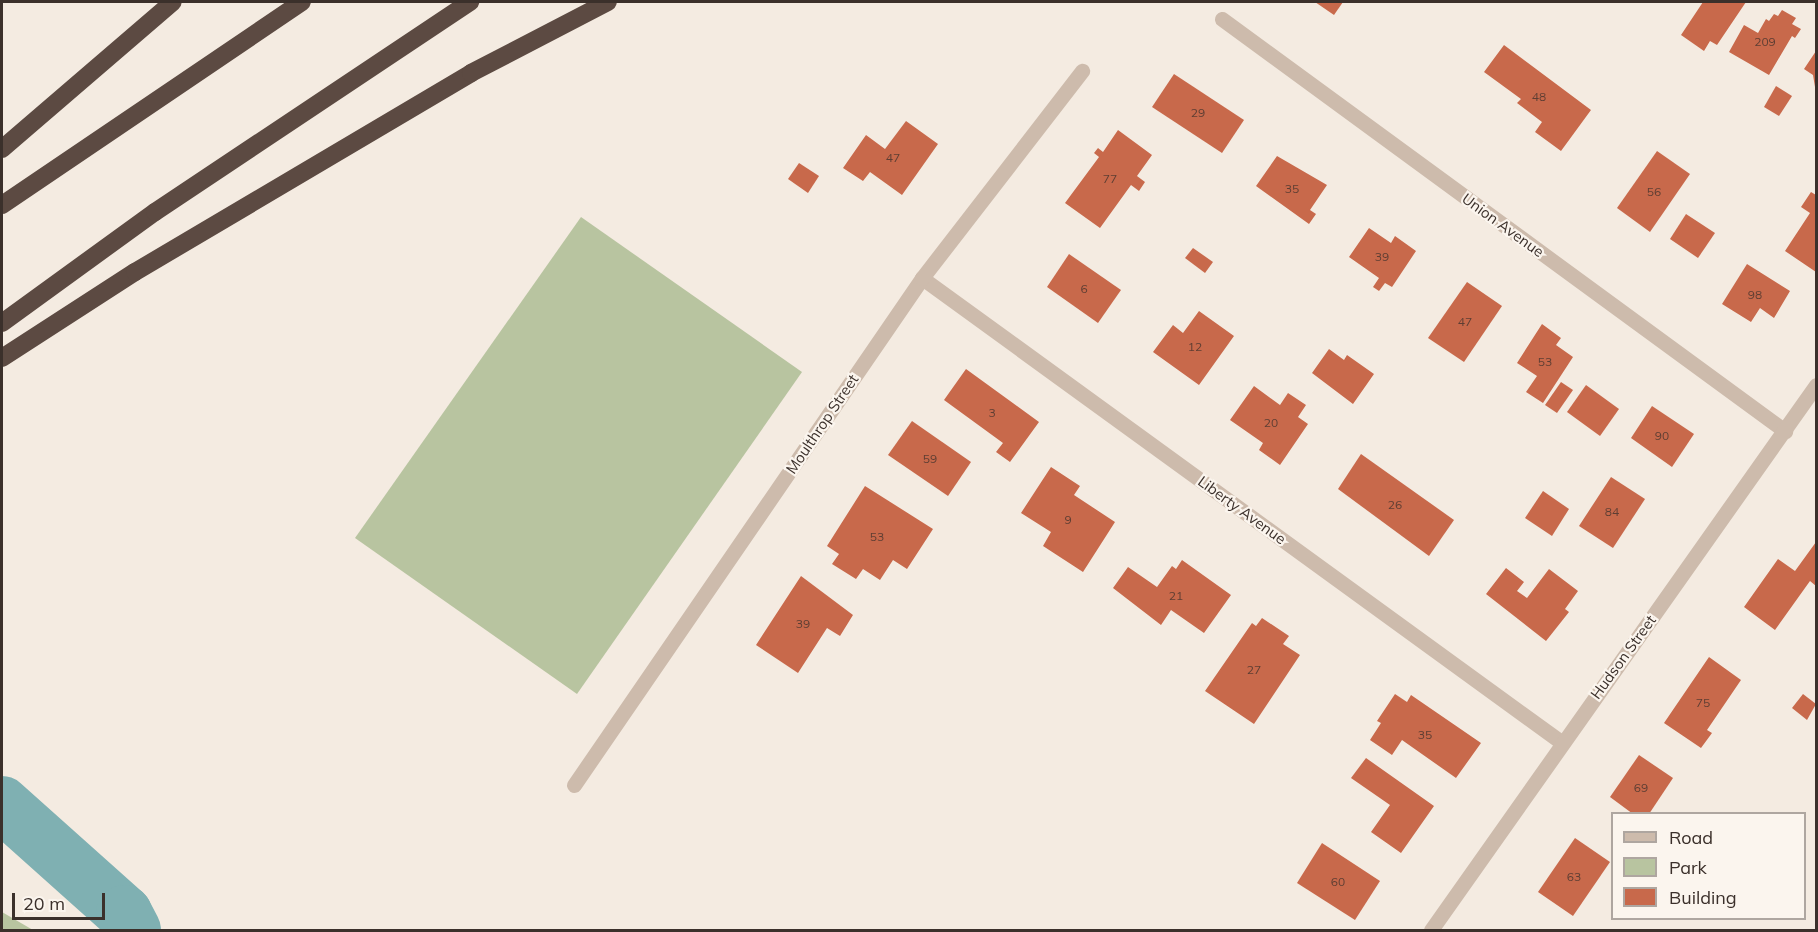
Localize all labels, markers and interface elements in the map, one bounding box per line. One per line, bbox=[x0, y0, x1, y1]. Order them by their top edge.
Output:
house number: 209 bbox=[1754, 35, 1776, 49]
house number: 48 bbox=[1532, 90, 1546, 104]
house number: 29 bbox=[1191, 106, 1205, 120]
house number: 47 bbox=[886, 151, 900, 165]
house number: 77 bbox=[1103, 172, 1117, 186]
house number: 35 bbox=[1285, 182, 1299, 196]
house number: 56 bbox=[1647, 185, 1661, 199]
street label: Union Avenue bbox=[1459, 189, 1547, 261]
house number: 39 bbox=[1375, 250, 1389, 264]
house number: 6 bbox=[1080, 282, 1088, 296]
house number: 98 bbox=[1748, 288, 1762, 302]
house number: 47 bbox=[1458, 315, 1472, 329]
house number: 12 bbox=[1188, 340, 1202, 354]
house number: 53 bbox=[1538, 355, 1552, 369]
street label: Moulthrop Street bbox=[782, 371, 862, 477]
house number: 3 bbox=[988, 406, 996, 420]
house number: 20 bbox=[1264, 416, 1278, 430]
house number: 90 bbox=[1655, 429, 1669, 443]
house number: 59 bbox=[923, 452, 937, 466]
street label: Liberty Avenue bbox=[1195, 472, 1289, 548]
house number: 26 bbox=[1388, 498, 1402, 512]
house number: 84 bbox=[1605, 505, 1619, 519]
house number: 9 bbox=[1064, 513, 1072, 527]
house number: 53 bbox=[870, 530, 884, 544]
house number: 21 bbox=[1169, 589, 1183, 603]
street label: Hudson Street bbox=[1587, 612, 1659, 702]
house number: 39 bbox=[796, 617, 810, 631]
house number: 27 bbox=[1247, 663, 1261, 677]
house number: 75 bbox=[1696, 696, 1710, 710]
house number: 35 bbox=[1418, 728, 1432, 742]
house number: 69 bbox=[1634, 781, 1648, 795]
legend bbox=[1611, 812, 1806, 920]
text: Road bbox=[1669, 826, 1713, 849]
text: Park bbox=[1669, 856, 1707, 879]
house number: 63 bbox=[1567, 870, 1581, 884]
house number: 60 bbox=[1331, 875, 1345, 889]
scale bar bbox=[15, 881, 108, 919]
text: Building bbox=[1669, 886, 1737, 909]
text: 20 m bbox=[23, 892, 65, 915]

